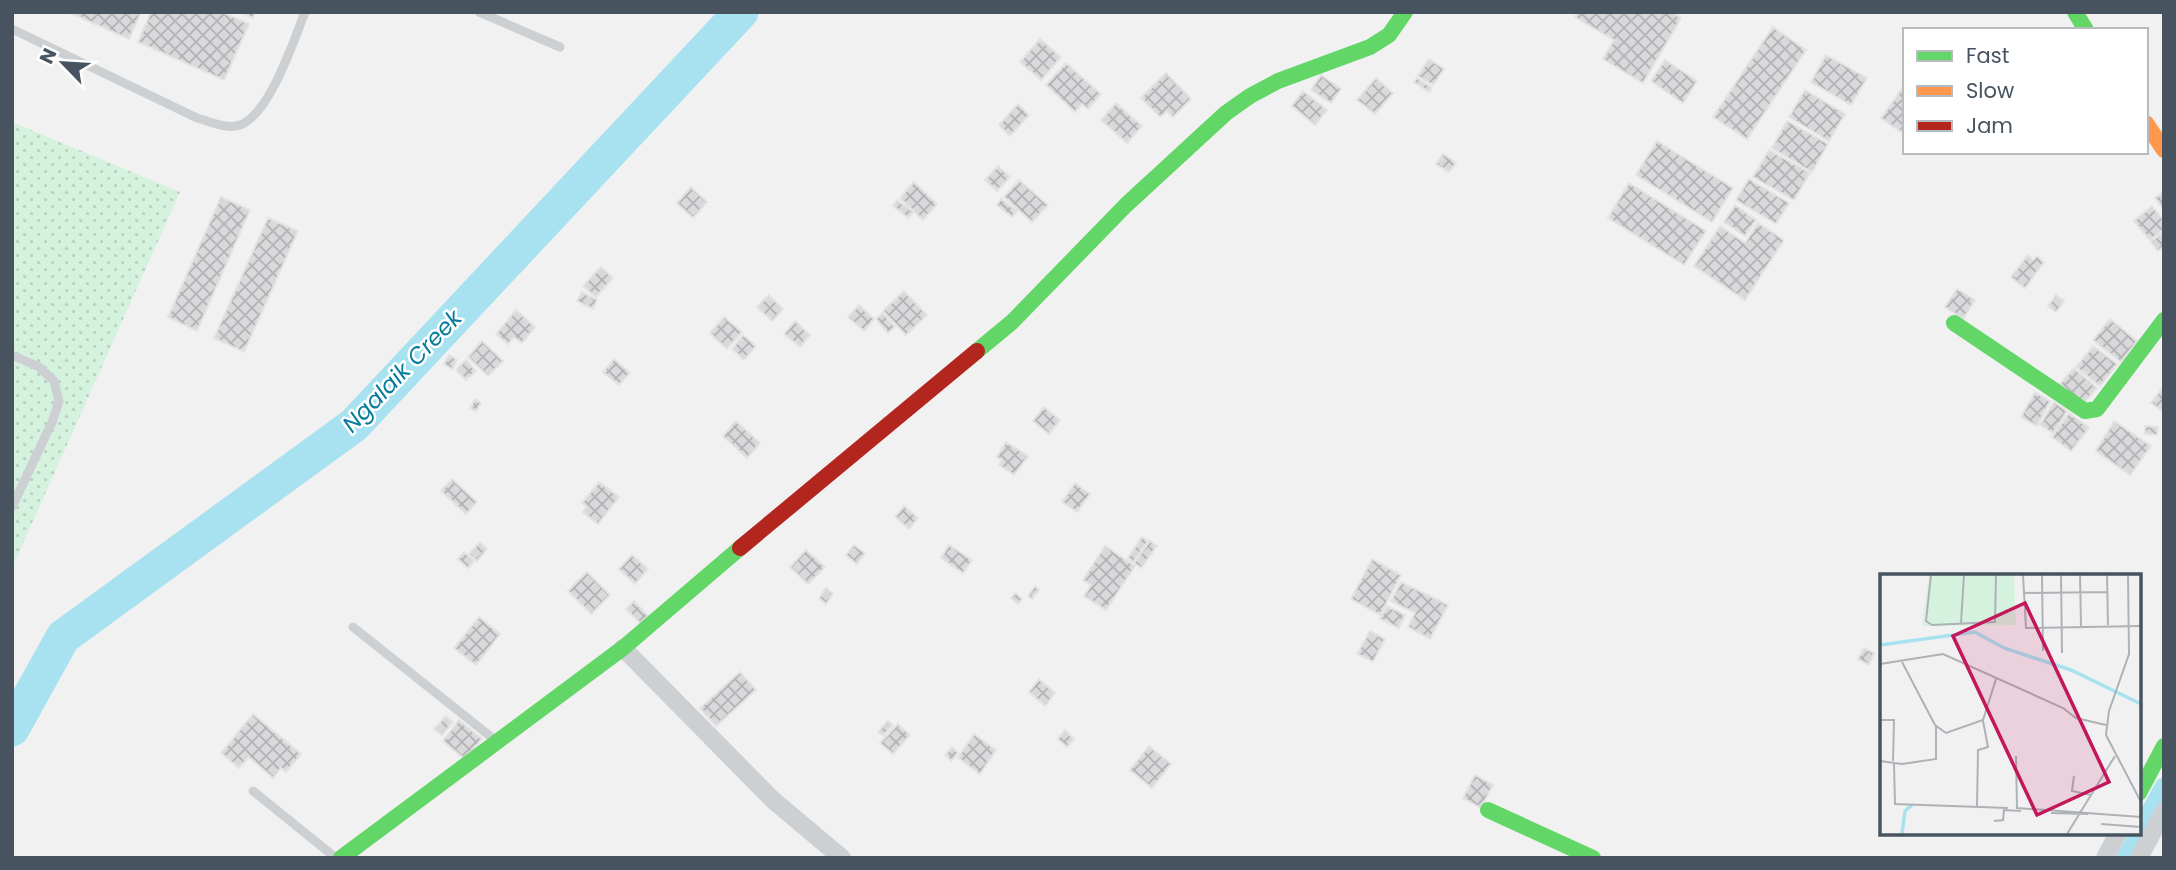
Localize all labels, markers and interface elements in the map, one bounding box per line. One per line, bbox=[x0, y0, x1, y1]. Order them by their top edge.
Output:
north arrow bbox=[28, 28, 98, 98]
legend bbox=[1903, 28, 2148, 154]
text: Fast bbox=[1966, 41, 2009, 70]
text: N bbox=[33, 44, 63, 68]
text: Slow bbox=[1966, 76, 2014, 105]
text: Jam bbox=[1966, 111, 2013, 140]
water label: Ngalaik Creek bbox=[335, 302, 470, 439]
inset map bbox=[1880, 574, 2141, 835]

